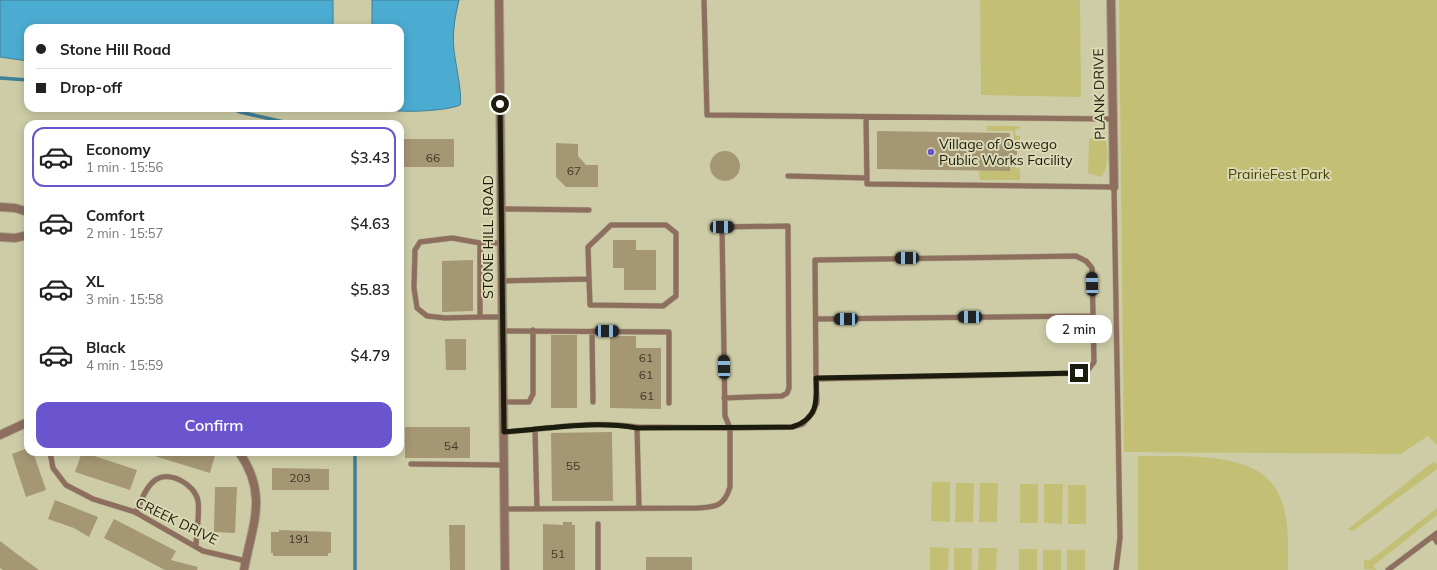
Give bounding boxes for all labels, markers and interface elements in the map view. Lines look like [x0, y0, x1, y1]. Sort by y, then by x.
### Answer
text: Stone Hill Road [60, 40, 171, 59]
street label: PLANK DRIVE [1089, 48, 1109, 140]
text: Drop-off [60, 78, 122, 97]
route start [491, 95, 509, 113]
place label: Village of Oswego Public Works Facility [939, 135, 1073, 169]
icon: car [38, 139, 74, 175]
text: Economy [86, 140, 151, 159]
marker: Village of Oswego Public Works Facility [926, 147, 936, 157]
text: $3.43 [350, 148, 390, 167]
house number: 66 [426, 150, 440, 165]
text: 1 min · 15:56 [86, 159, 163, 175]
house number: 67 [567, 163, 581, 178]
park label: PrairieFest Park [1228, 165, 1331, 183]
street label: STONE HILL ROAD [479, 175, 497, 299]
icon: car [38, 205, 74, 241]
text: Comfort [86, 206, 144, 225]
text: $4.63 [350, 214, 390, 233]
car [710, 221, 734, 233]
text: 2 min · 15:57 [86, 225, 163, 241]
car [895, 252, 919, 264]
icon: car [38, 271, 74, 307]
text: XL [86, 272, 104, 291]
car [1086, 272, 1098, 296]
text: $5.83 [350, 280, 390, 299]
text: 3 min · 15:58 [86, 291, 163, 307]
car [958, 311, 982, 323]
car [834, 313, 858, 325]
callout: 2 min [1046, 315, 1112, 343]
text: 2 min [1062, 321, 1096, 337]
car [595, 325, 619, 337]
icon: car [38, 337, 74, 373]
text: Black [86, 338, 125, 357]
text: $4.79 [350, 346, 390, 365]
house number: 61 [639, 350, 653, 365]
car [718, 355, 730, 379]
text: 4 min · 15:59 [86, 357, 163, 373]
route end [1070, 364, 1088, 382]
house number: 61 [639, 367, 653, 382]
house number: 61 [640, 388, 654, 403]
button: Confirm [36, 402, 392, 448]
house number: 54 [444, 438, 458, 453]
house number: 55 [566, 458, 580, 473]
house number: 203 [289, 470, 311, 485]
street label: CREEK DRIVE [133, 493, 221, 549]
house number: 191 [288, 531, 310, 546]
house number: 51 [551, 546, 565, 561]

